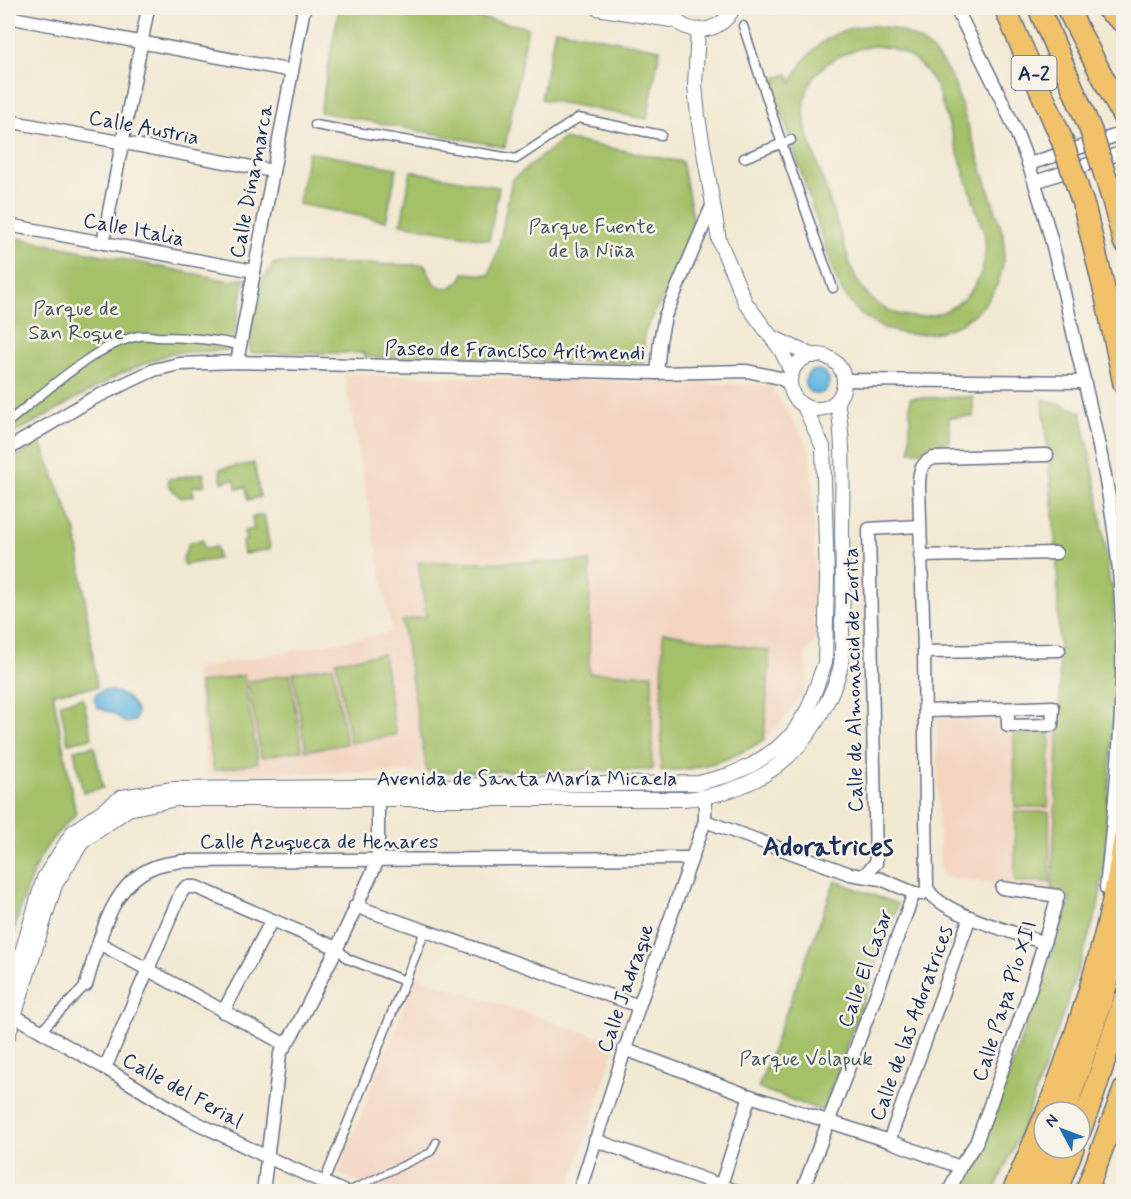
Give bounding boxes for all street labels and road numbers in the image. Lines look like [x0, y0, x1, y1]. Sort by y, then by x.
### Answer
road number: A-2 [1012, 56, 1056, 90]
street label: Calle Dinamarca [223, 101, 281, 261]
street label: Calle Austria [86, 104, 201, 152]
street label: Calle Italia [81, 206, 187, 254]
street label: Paseo de Francisco Aritmendi [384, 335, 646, 367]
street label: Calle de Almonacid de Zorita [838, 547, 870, 813]
street label: Avenida de Santa María Micaela [377, 765, 677, 793]
street label: Calle Azuqueca de Henares [200, 828, 438, 856]
street label: Calle El Casar [832, 905, 900, 1032]
street label: Calle Papa Pío XII [966, 917, 1044, 1085]
street label: Calle Jadraque [591, 920, 661, 1057]
street label: Calle de las Adoratrices [863, 922, 960, 1125]
street label: Calle del Ferial [117, 1046, 248, 1136]

